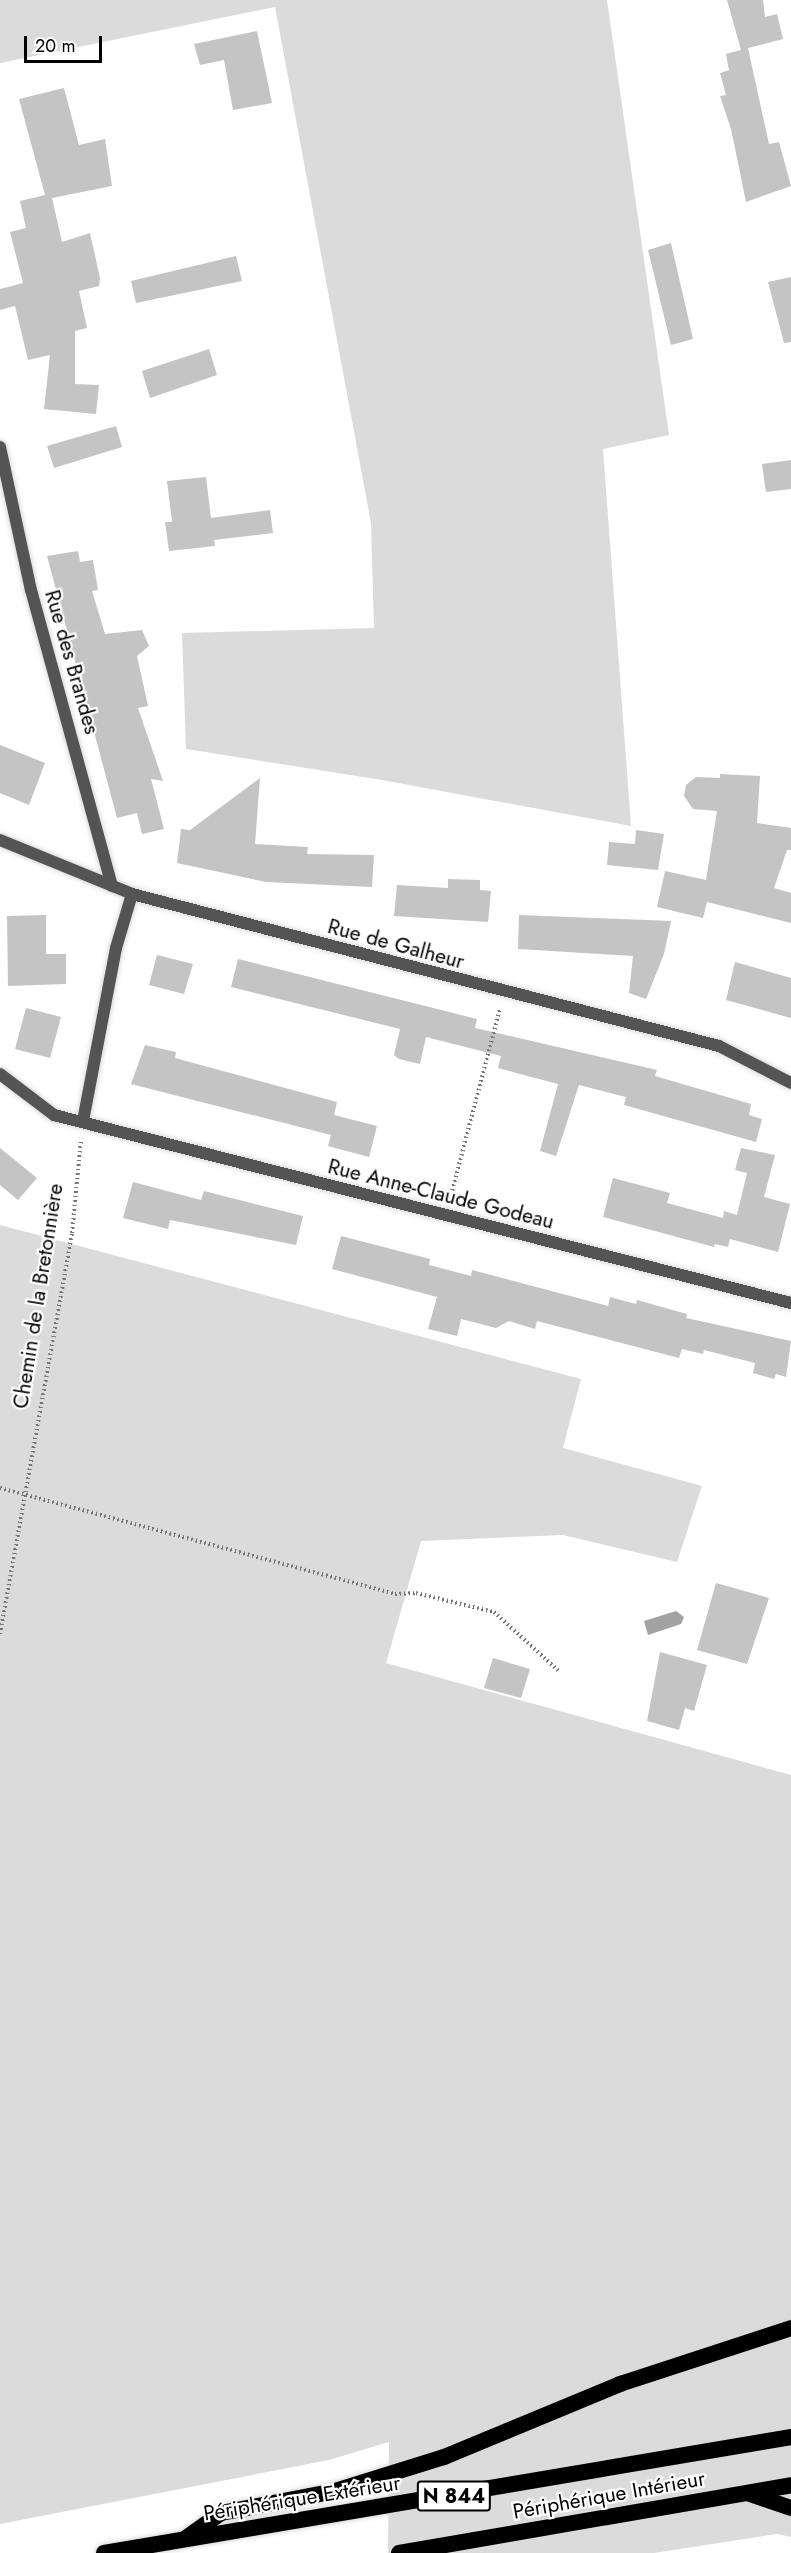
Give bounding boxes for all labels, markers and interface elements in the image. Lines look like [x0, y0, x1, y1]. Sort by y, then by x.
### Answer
scale bar [27, 24, 105, 62]
text: 20 m [35, 33, 75, 59]
street label: Rue des Brandes [39, 587, 105, 737]
street label: Rue de Galheur [325, 914, 467, 974]
street label: Rue Anne-Claude Godeau [325, 1154, 557, 1234]
street label: Chemin de la Bretonnière [8, 1182, 68, 1410]
street label: Périphérique Intérieur [511, 2466, 707, 2524]
street label: Périphérique Extérieur [202, 2470, 402, 2526]
road number: N 844 [416, 2479, 492, 2513]

